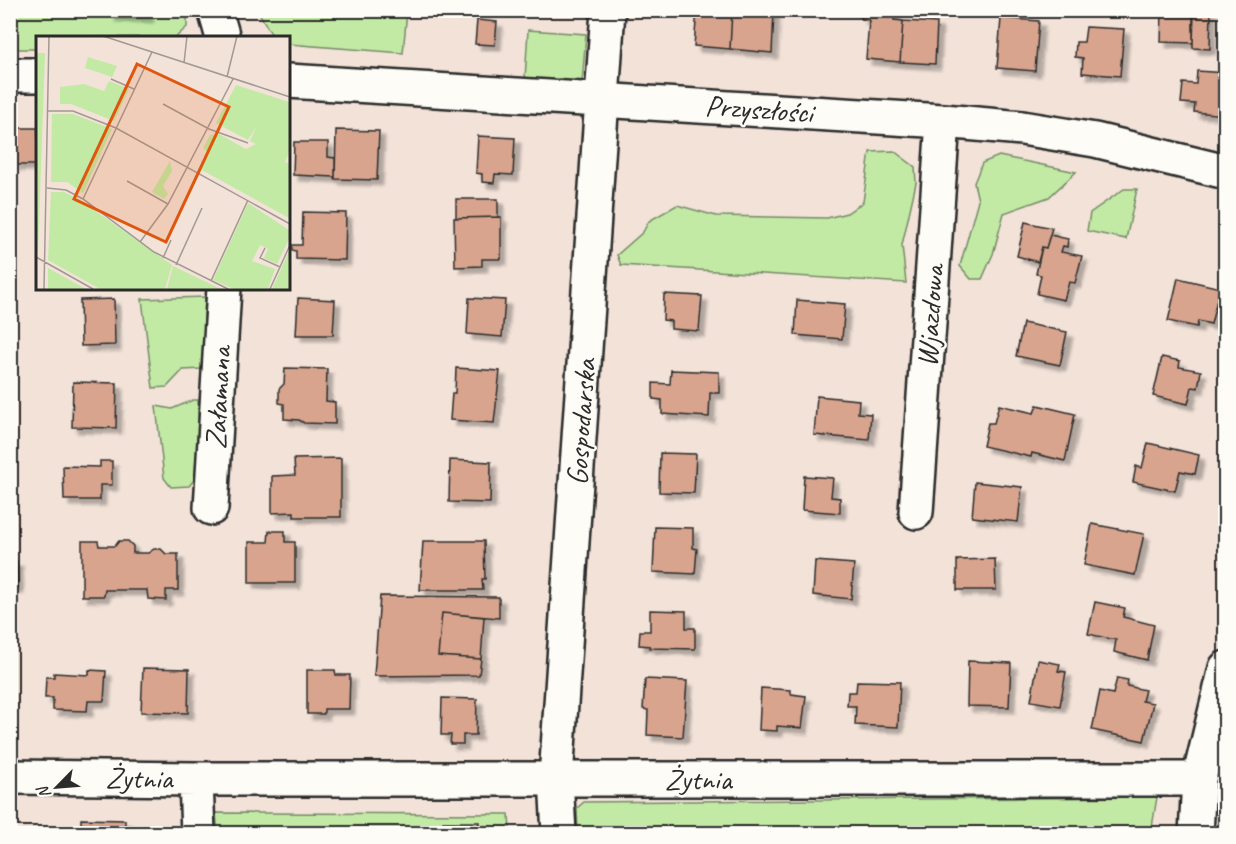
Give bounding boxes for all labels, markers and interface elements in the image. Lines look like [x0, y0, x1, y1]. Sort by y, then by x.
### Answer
inset map [36, 36, 290, 290]
street label: Przyszłości [704, 86, 818, 132]
street label: Wjazdowa [908, 261, 953, 368]
street label: Załamana [196, 343, 240, 450]
street label: Gospodarska [558, 356, 604, 486]
north arrow [27, 757, 87, 817]
street label: Żytnia [105, 758, 175, 798]
street label: Żytnia [665, 760, 733, 798]
text: N [32, 781, 55, 802]

